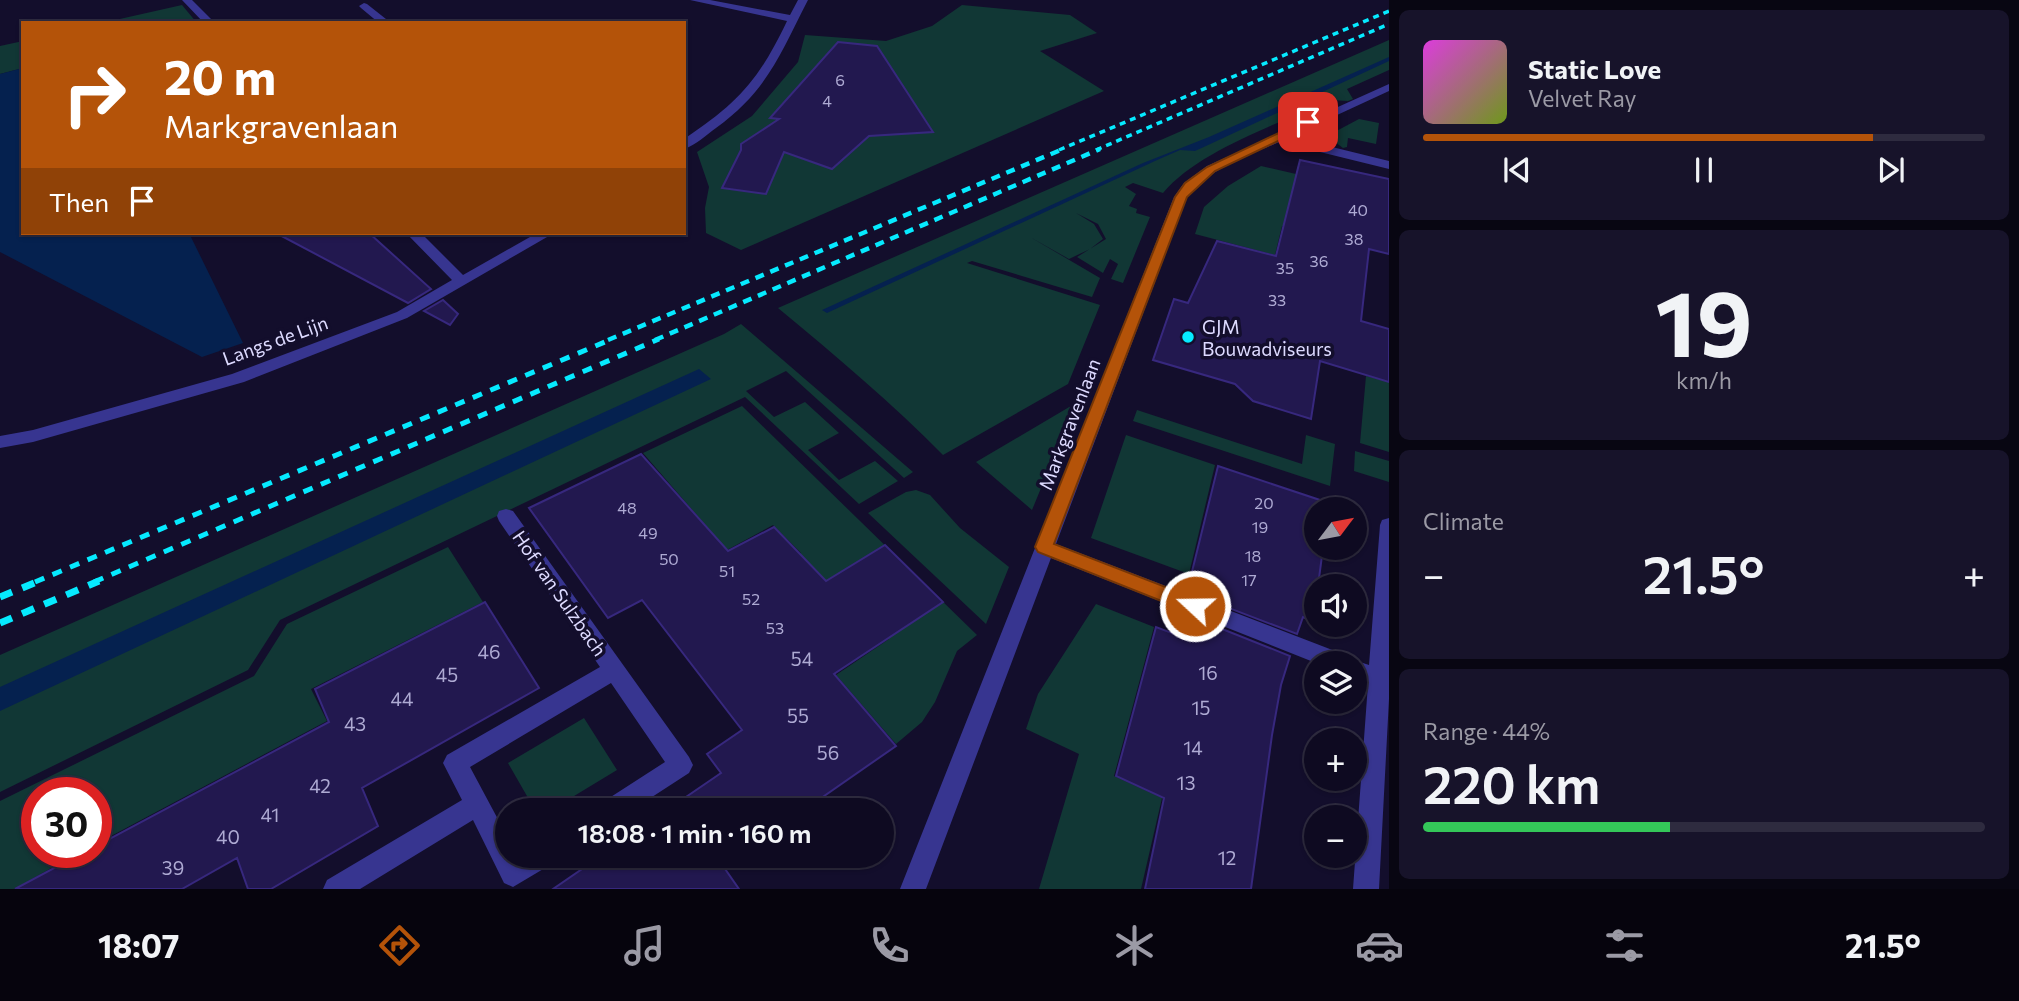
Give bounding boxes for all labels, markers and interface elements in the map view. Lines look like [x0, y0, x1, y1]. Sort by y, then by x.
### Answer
text: 20 m [164, 45, 276, 105]
icon: right [49, 49, 140, 140]
text: Static Love [1528, 53, 1661, 84]
house number: 6 [835, 70, 845, 89]
text: Velvet Ray [1528, 84, 1636, 112]
house number: 4 [822, 91, 832, 110]
pin [1278, 92, 1338, 152]
icon: arrive [1289, 103, 1327, 141]
text: Markgravenlaan [164, 105, 398, 145]
icon: previous [1498, 151, 1536, 189]
icon: pause [1685, 151, 1723, 189]
icon: next [1872, 151, 1910, 189]
icon: arrive [123, 182, 161, 220]
text: Then [49, 186, 109, 217]
house number: 40 [1348, 200, 1368, 219]
house number: 38 [1345, 229, 1363, 248]
house number: 36 [1310, 251, 1328, 270]
house number: 35 [1276, 258, 1294, 277]
text: 19 [1655, 264, 1753, 376]
house number: 33 [1268, 290, 1286, 309]
street label: Langs de Lijn [219, 310, 331, 370]
place label: GJM Bouwadviseurs [1202, 315, 1332, 360]
marker: GJM Bouwadviseurs [1180, 329, 1196, 345]
street label: Markgravenlaan [1033, 355, 1105, 493]
text: km/h [1676, 366, 1732, 394]
house number: 20 [1254, 493, 1274, 512]
north arrow [1304, 497, 1367, 560]
map controls [1304, 497, 1367, 868]
house number: 48 [617, 498, 637, 517]
text: Climate [1423, 507, 1504, 535]
house number: 19 [1252, 517, 1268, 536]
house number: 49 [638, 523, 658, 542]
street label: Hof van Sulzbach [508, 526, 612, 660]
text: 21.5° [1643, 541, 1764, 605]
house number: 18 [1245, 546, 1261, 565]
house number: 50 [659, 549, 679, 568]
text: − [1423, 550, 1445, 597]
text: + [1963, 550, 1985, 597]
house number: 51 [719, 561, 735, 580]
position arrow [1158, 569, 1232, 643]
house number: 17 [1241, 570, 1257, 589]
button: sound [1304, 574, 1367, 637]
house number: 52 [742, 589, 760, 608]
house number: 53 [766, 618, 784, 637]
house number: 46 [478, 640, 500, 663]
house number: 54 [791, 647, 813, 670]
button: layers [1304, 651, 1367, 714]
house number: 16 [1198, 661, 1218, 684]
house number: 45 [436, 663, 458, 686]
house number: 44 [391, 687, 413, 710]
house number: 15 [1191, 696, 1211, 719]
house number: 55 [787, 704, 809, 727]
house number: 43 [344, 712, 366, 735]
text: Range · 44% [1423, 717, 1550, 745]
button: + [1304, 728, 1367, 791]
house number: 14 [1183, 736, 1203, 759]
house number: 56 [817, 741, 839, 764]
text: 220 km [1423, 751, 1600, 815]
house number: 13 [1177, 771, 1195, 794]
house number: 42 [309, 774, 331, 797]
speed limit sign: 30 [21, 777, 112, 868]
house number: 41 [261, 803, 279, 826]
button: − [1304, 805, 1367, 868]
text: 18:08 · 1 min · 160 m [577, 817, 812, 848]
house number: 40 [216, 825, 240, 848]
house number: 12 [1218, 846, 1236, 869]
house number: 39 [162, 856, 184, 879]
icon: directions [375, 921, 424, 970]
icon: music [620, 921, 669, 970]
icon: phone [865, 921, 914, 970]
icon: climate [1110, 921, 1159, 970]
icon: car [1355, 921, 1404, 970]
icon: filters [1600, 921, 1649, 970]
text: 18:07 [98, 925, 179, 965]
text: 21.5° [1845, 925, 1921, 965]

